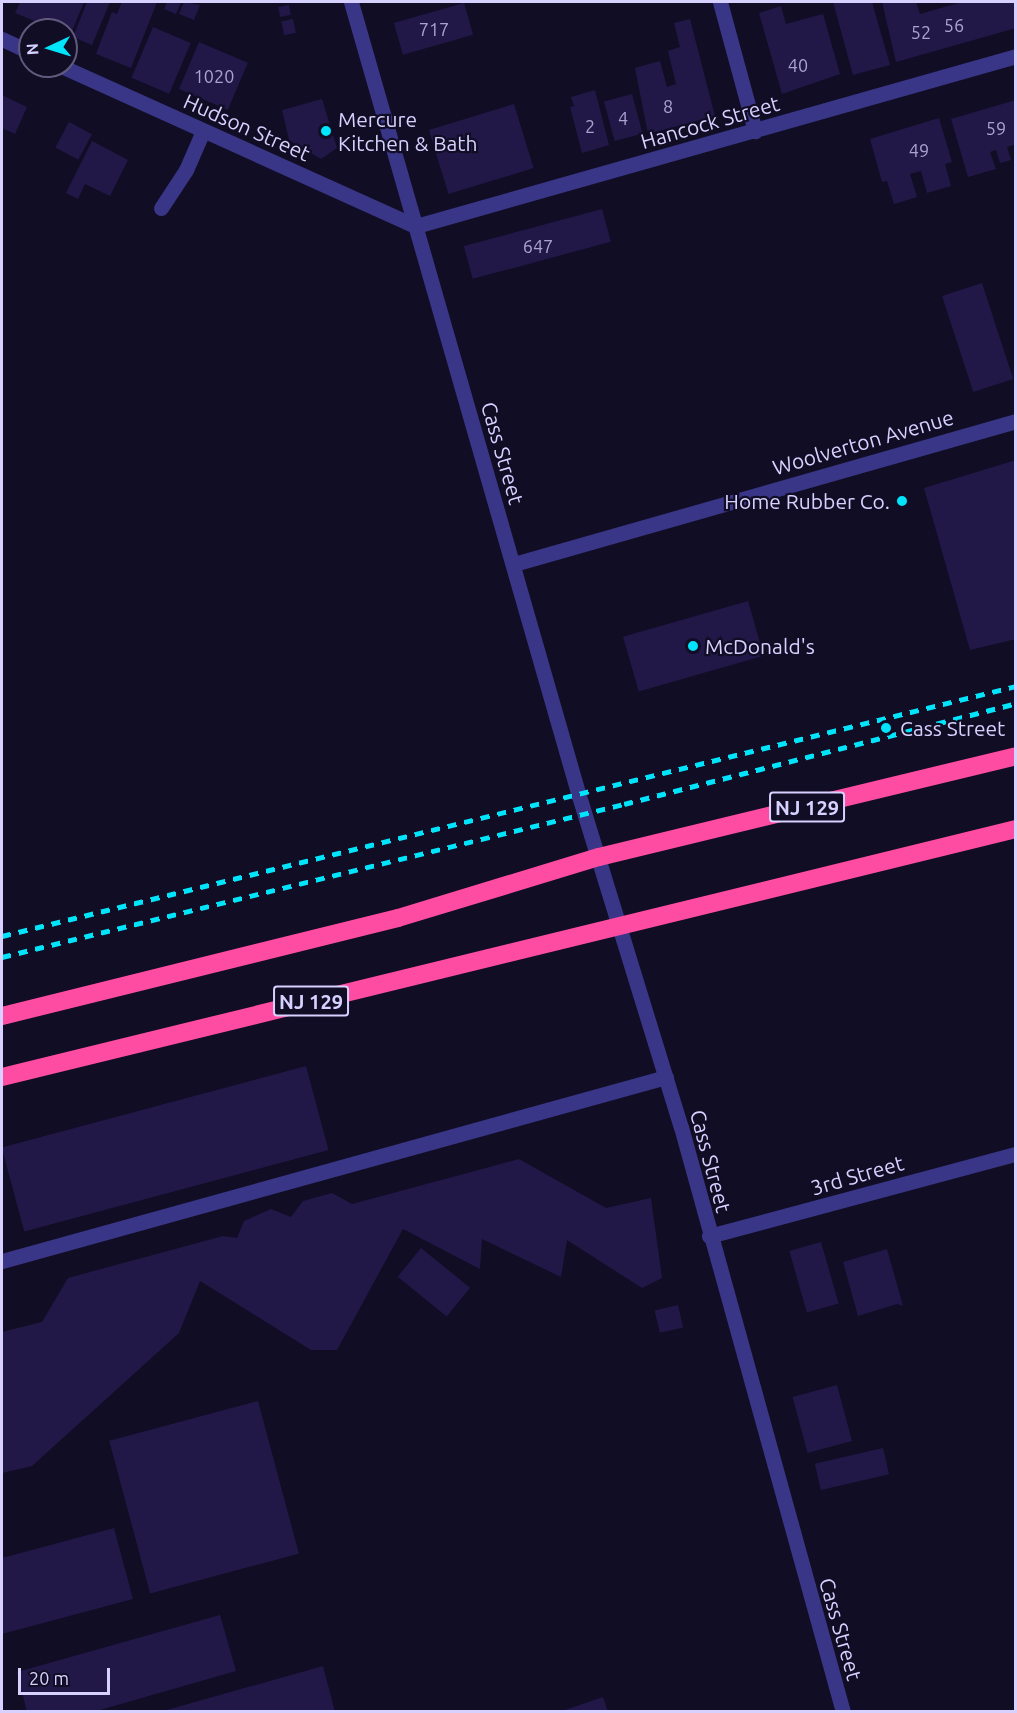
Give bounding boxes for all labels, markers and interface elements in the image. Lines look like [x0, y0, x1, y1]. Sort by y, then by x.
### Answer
house number: 56 [944, 14, 964, 36]
north arrow [18, 18, 78, 78]
house number: 717 [419, 18, 449, 40]
house number: 52 [911, 21, 931, 43]
text: N [23, 43, 41, 56]
house number: 40 [788, 54, 808, 76]
house number: 1020 [194, 65, 234, 87]
street label: Hudson Street [180, 88, 314, 166]
street label: Hancock Street [638, 90, 782, 154]
house number: 8 [663, 95, 673, 117]
place label: Mercure Kitchen & Bath [338, 106, 478, 156]
house number: 4 [618, 107, 628, 129]
house number: 2 [585, 115, 595, 137]
house number: 59 [986, 117, 1006, 139]
marker: Mercure Kitchen & Bath [319, 124, 333, 138]
house number: 49 [909, 139, 929, 161]
house number: 647 [523, 235, 553, 257]
street label: Cass Street [476, 399, 530, 507]
street label: Woolverton Avenue [770, 404, 956, 480]
place label: Home Rubber Co. [724, 488, 890, 514]
marker: Home Rubber Co. [895, 494, 909, 508]
place label: McDonald's [705, 633, 815, 659]
marker: McDonald's [686, 639, 700, 653]
place label: Cass Street [900, 715, 1005, 741]
marker: Cass Street [877, 719, 895, 737]
road number: NJ 129 [768, 790, 846, 824]
road number: NJ 129 [272, 984, 350, 1018]
street label: Cass Street [685, 1107, 737, 1215]
street label: 3rd Street [808, 1150, 906, 1200]
street label: Cass Street [814, 1575, 868, 1683]
scale bar [21, 1656, 112, 1694]
text: 20 m [29, 1668, 69, 1688]

